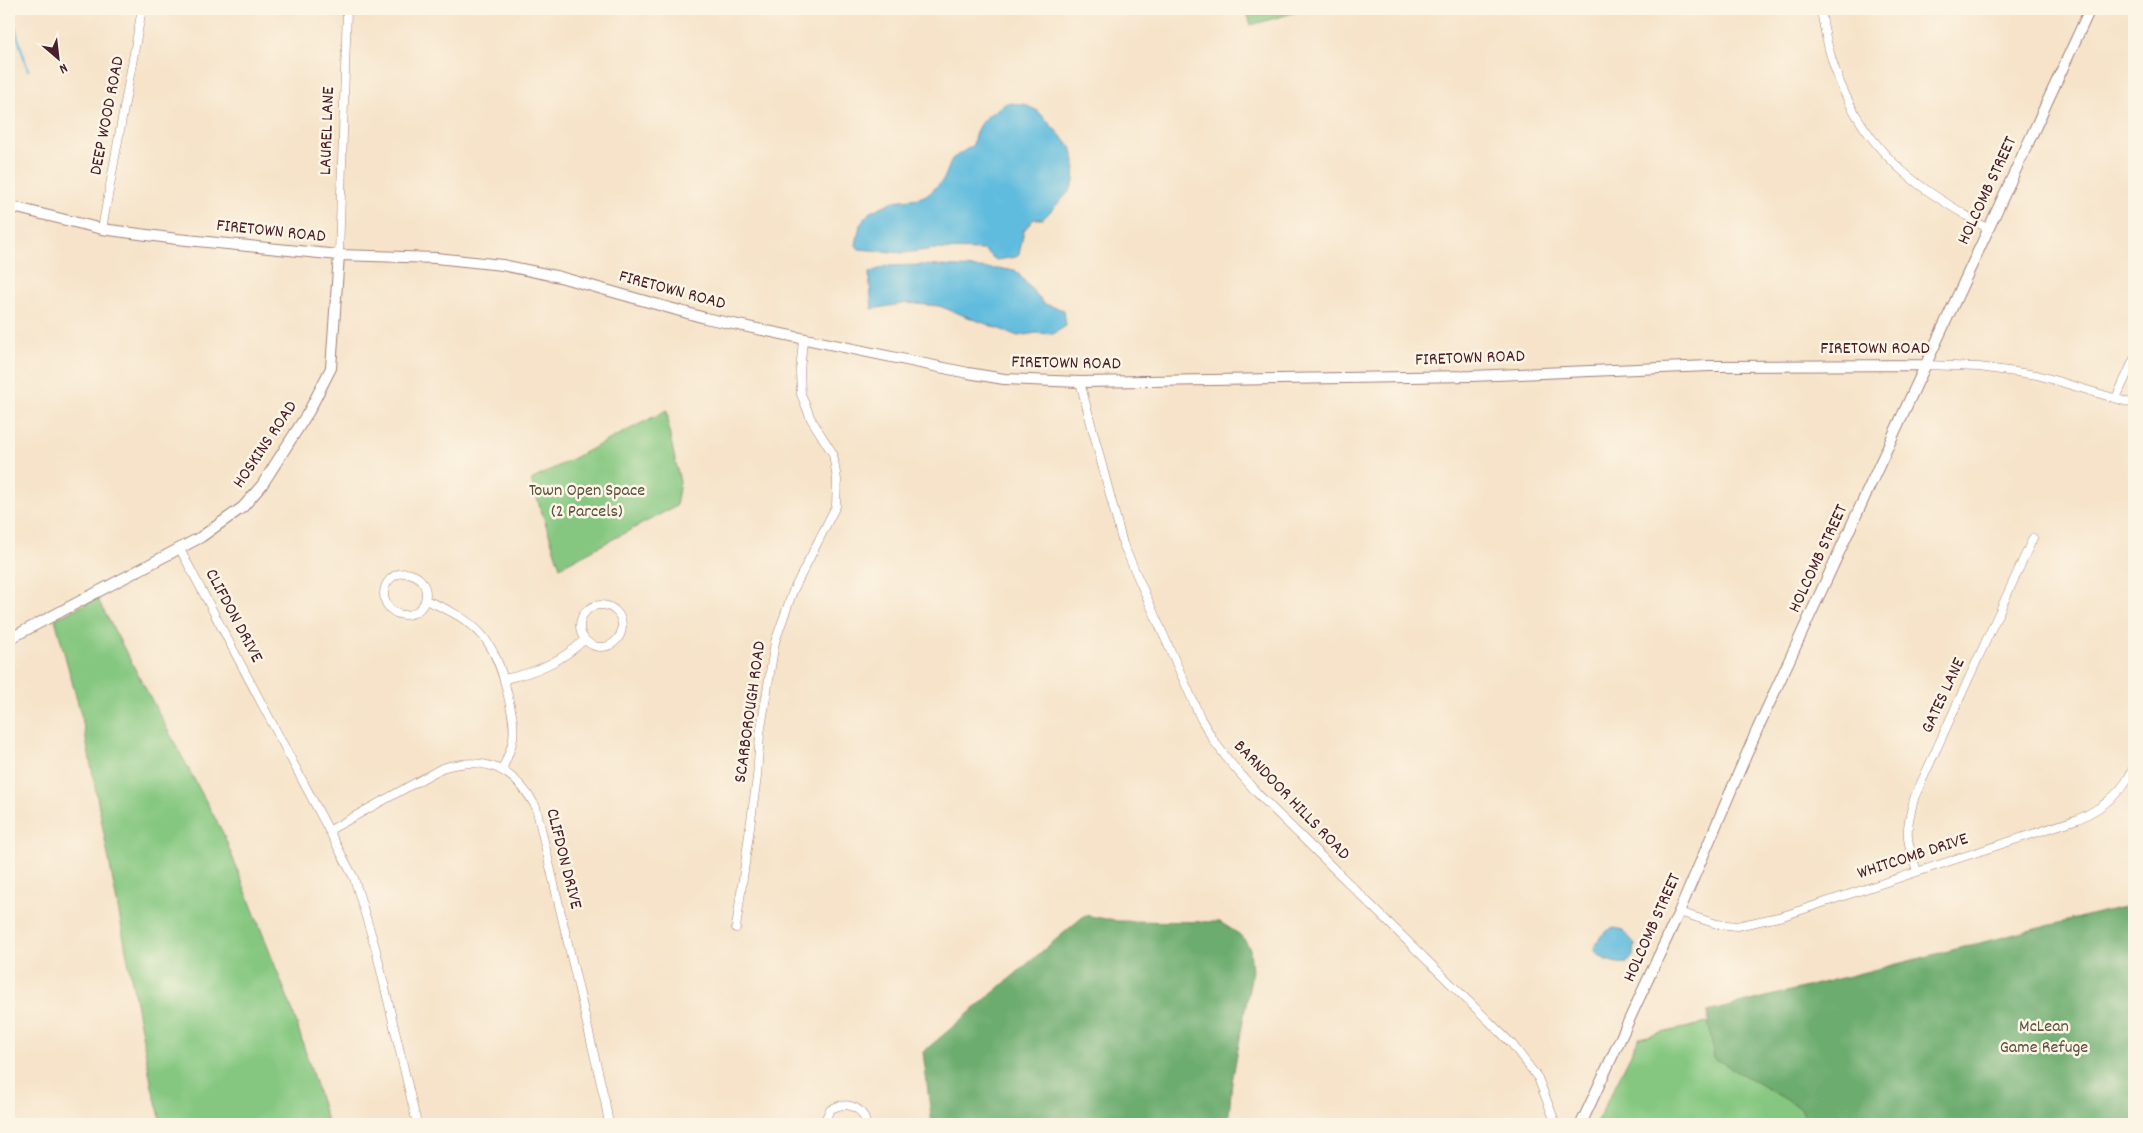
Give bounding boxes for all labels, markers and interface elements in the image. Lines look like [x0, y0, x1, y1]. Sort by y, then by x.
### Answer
north arrow [32, 32, 82, 82]
street label: DEEP WOOD ROAD [84, 54, 132, 178]
text: N [55, 57, 71, 78]
street label: LAUREL LANE [314, 86, 342, 176]
street label: HOLCOMB STREET [1952, 133, 2024, 249]
street label: FIRETOWN ROAD [215, 214, 327, 250]
street label: FIRETOWN ROAD [616, 265, 728, 317]
street label: FIRETOWN ROAD [1820, 337, 1930, 362]
street label: FIRETOWN ROAD [1415, 345, 1525, 373]
street label: FIRETOWN ROAD [1011, 351, 1121, 377]
street label: HOSKINS ROAD [228, 396, 304, 494]
park label: Town Open Space (2 Parcels) [529, 479, 645, 525]
street label: HOLCOMB STREET [1783, 501, 1855, 617]
street label: CLIFDON DRIVE [198, 565, 268, 667]
street label: SCARBOROUGH ROAD [729, 640, 773, 784]
street label: GATES LANE [1916, 654, 1972, 738]
street label: BARNDOOR HILLS ROAD [1227, 735, 1355, 867]
street label: CLIFDON DRIVE [538, 806, 588, 912]
street label: WHITCOMB DRIVE [1854, 827, 1972, 887]
street label: HOLCOMB STREET [1618, 870, 1688, 986]
park label: McLean Game Refuge [2000, 1015, 2088, 1061]

